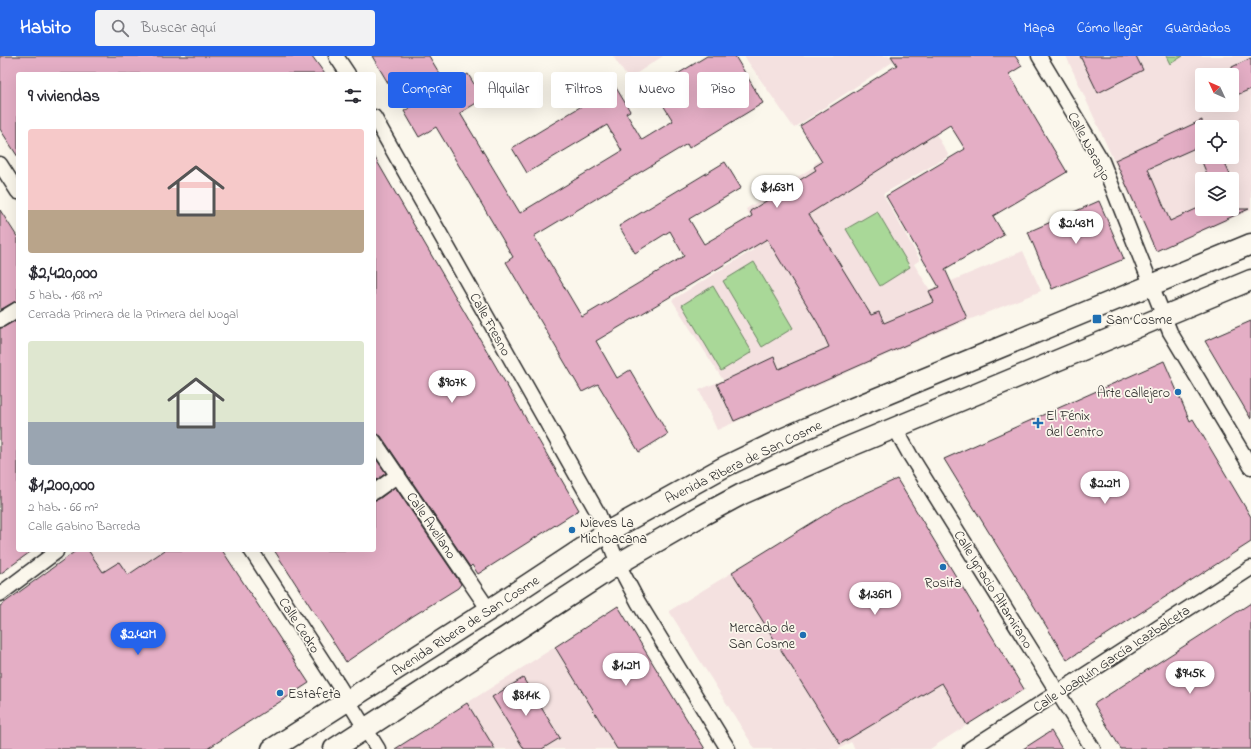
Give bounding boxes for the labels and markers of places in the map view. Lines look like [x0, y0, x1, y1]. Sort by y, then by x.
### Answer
pin: $1.63M [744, 175, 810, 209]
pin: $2.43M [1043, 211, 1109, 245]
place label: San Cosme [1106, 310, 1173, 331]
marker: San Cosme [1091, 313, 1103, 325]
pin: $907K [424, 370, 480, 404]
place label: Arte callejero [1097, 383, 1170, 404]
marker: Arte callejero [1173, 387, 1183, 397]
place label: El Fénix del Centro [1046, 406, 1103, 443]
marker: El Fénix del Centro [1033, 418, 1043, 428]
pin: $2.2M [1077, 471, 1133, 505]
place label: Nieves La Michoacana [580, 513, 647, 550]
marker: Nieves La Michoacana [567, 525, 577, 535]
marker: Rosita [938, 562, 948, 572]
place label: Rosita [925, 573, 961, 594]
pin: $1.36M [842, 582, 908, 616]
place label: Mercado de San Cosme [729, 618, 796, 655]
pin: $2.42M [105, 622, 171, 656]
marker: Mercado de San Cosme [798, 630, 808, 640]
pin: $1.2M [598, 653, 654, 687]
pin: $945K [1162, 661, 1218, 695]
pin: $814K [498, 683, 554, 717]
place label: Estafeta [288, 684, 341, 705]
marker: Estafeta [275, 688, 285, 698]

